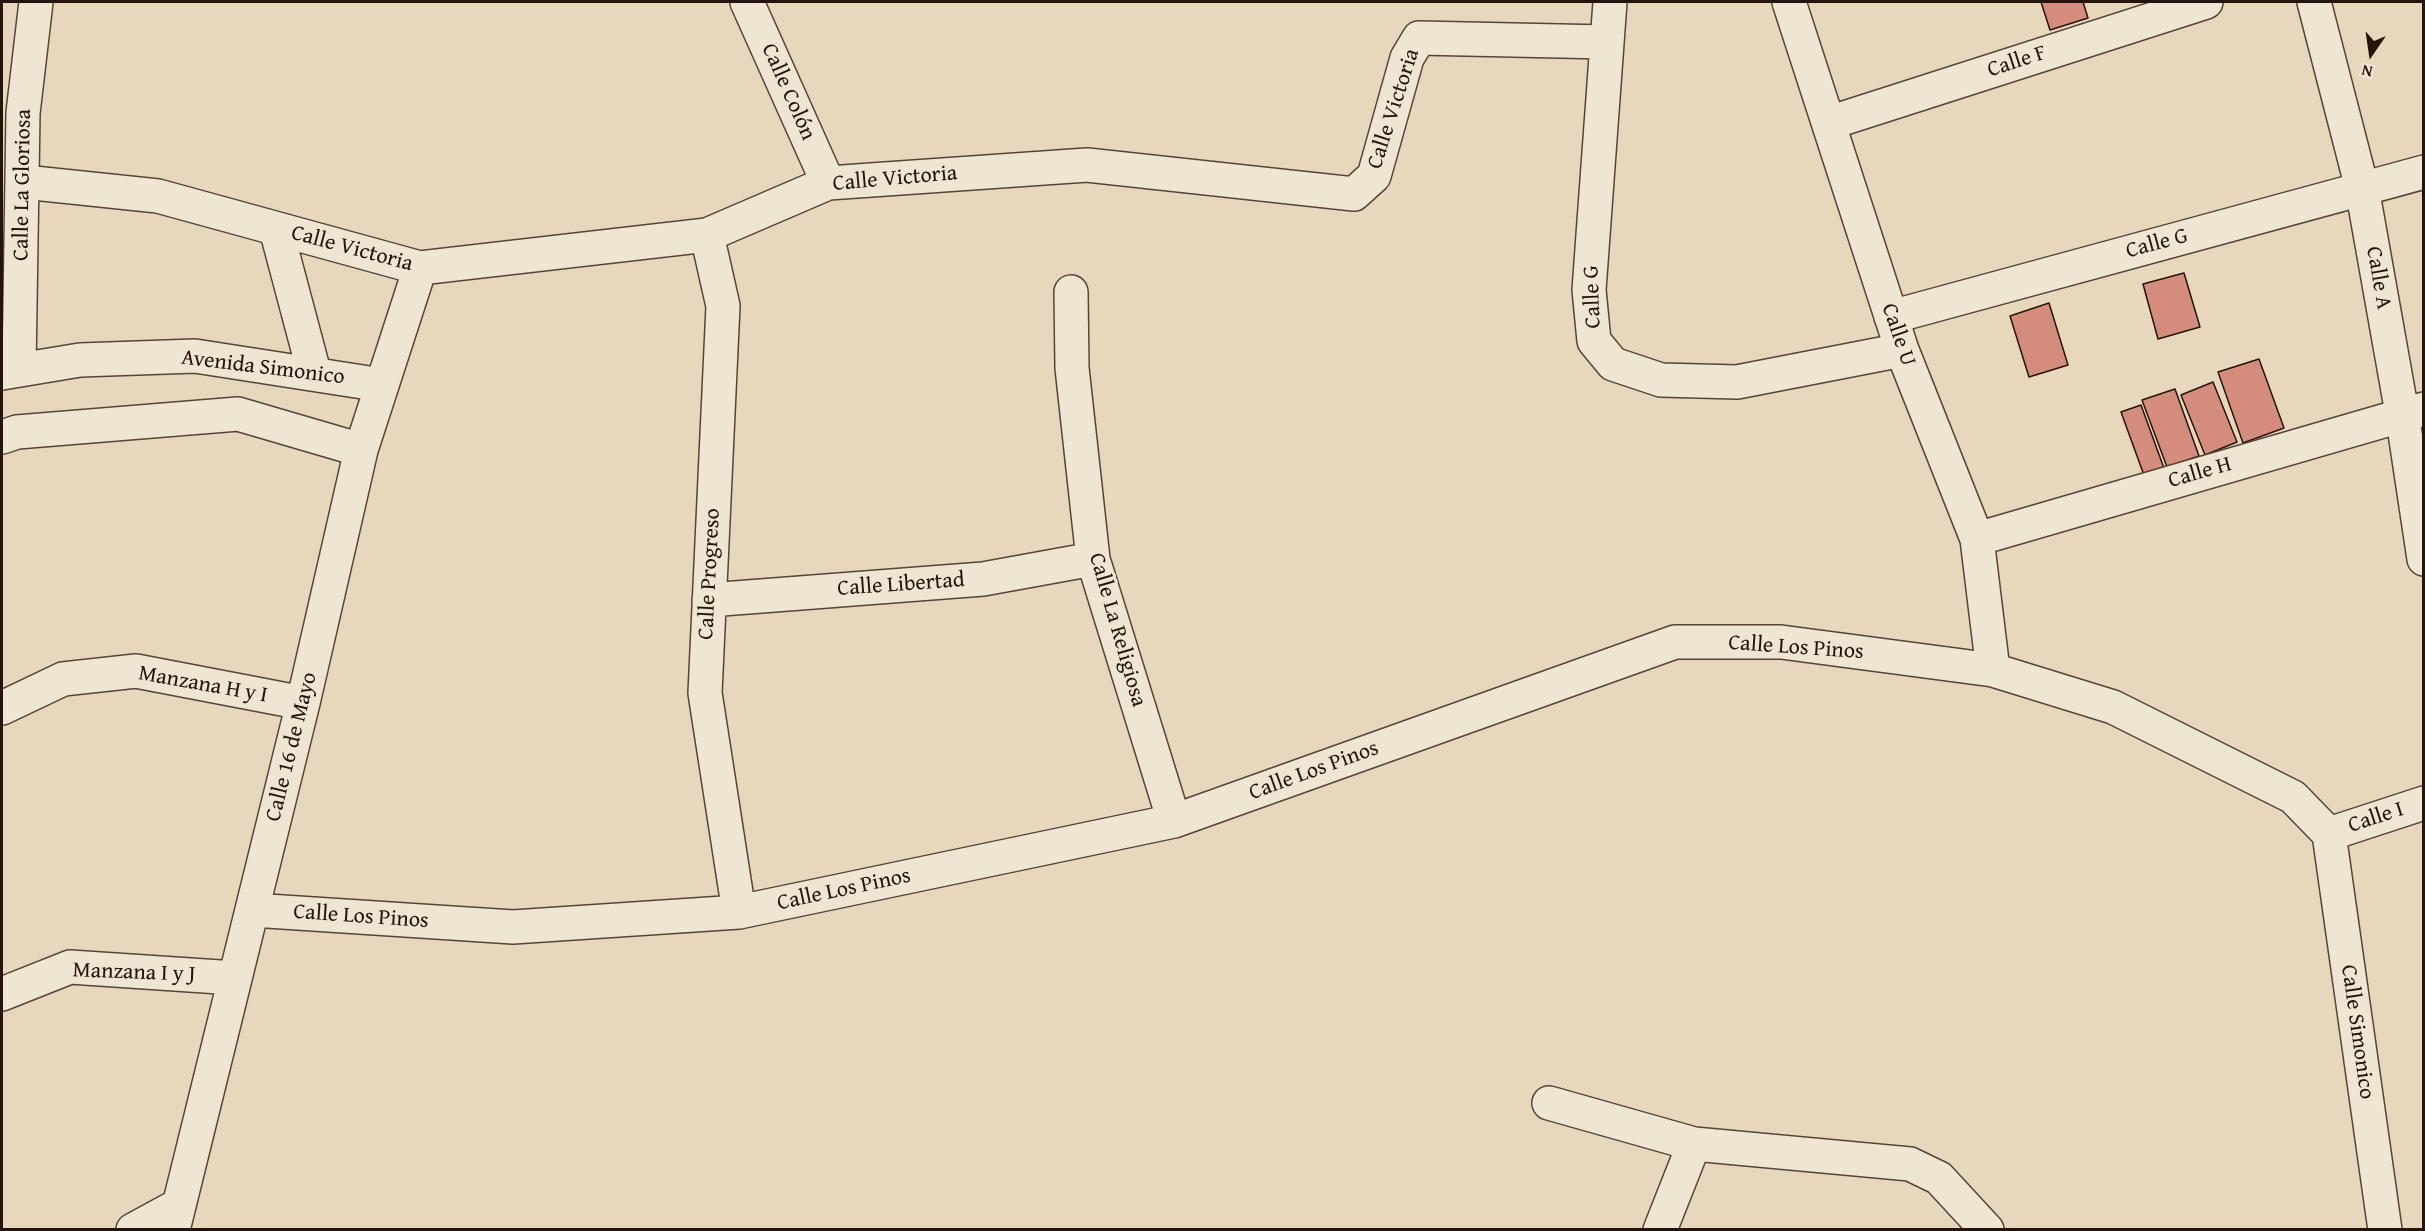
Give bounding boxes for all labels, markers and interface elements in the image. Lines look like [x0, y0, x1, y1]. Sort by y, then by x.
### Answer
north arrow [2341, 24, 2401, 84]
street label: Calle Colón [755, 40, 821, 144]
street label: Calle F [1984, 40, 2050, 84]
street label: Calle Victoria [1362, 46, 1426, 172]
text: N [2359, 59, 2375, 84]
street label: Calle La Gloriosa [8, 109, 38, 261]
street label: Calle Victoria [832, 160, 958, 198]
street label: Calle Victoria [288, 220, 416, 278]
street label: Calle G [2123, 223, 2191, 265]
street label: Calle A [2360, 245, 2396, 311]
street label: Calle G [1579, 265, 1607, 329]
street label: Calle U [1875, 300, 1921, 370]
street label: Avenida Simonico [180, 345, 346, 391]
street label: Calle H [2165, 451, 2235, 495]
street label: Calle Progreso [693, 508, 727, 640]
street label: Calle La Religiosa [1082, 550, 1152, 710]
street label: Calle Libertad [837, 567, 965, 603]
street label: Calle Los Pinos [1727, 630, 1865, 666]
street label: Manzana H y I [136, 661, 270, 709]
street label: Calle 16 de Mayo [261, 670, 323, 824]
street label: Calle Los Pinos [1246, 735, 1382, 807]
street label: Calle I [2345, 797, 2407, 839]
street label: Calle Los Pinos [775, 863, 913, 917]
street label: Calle Los Pinos [292, 899, 430, 935]
street label: Manzana I y J [72, 958, 196, 988]
street label: Calle Simonico [2334, 963, 2380, 1101]

